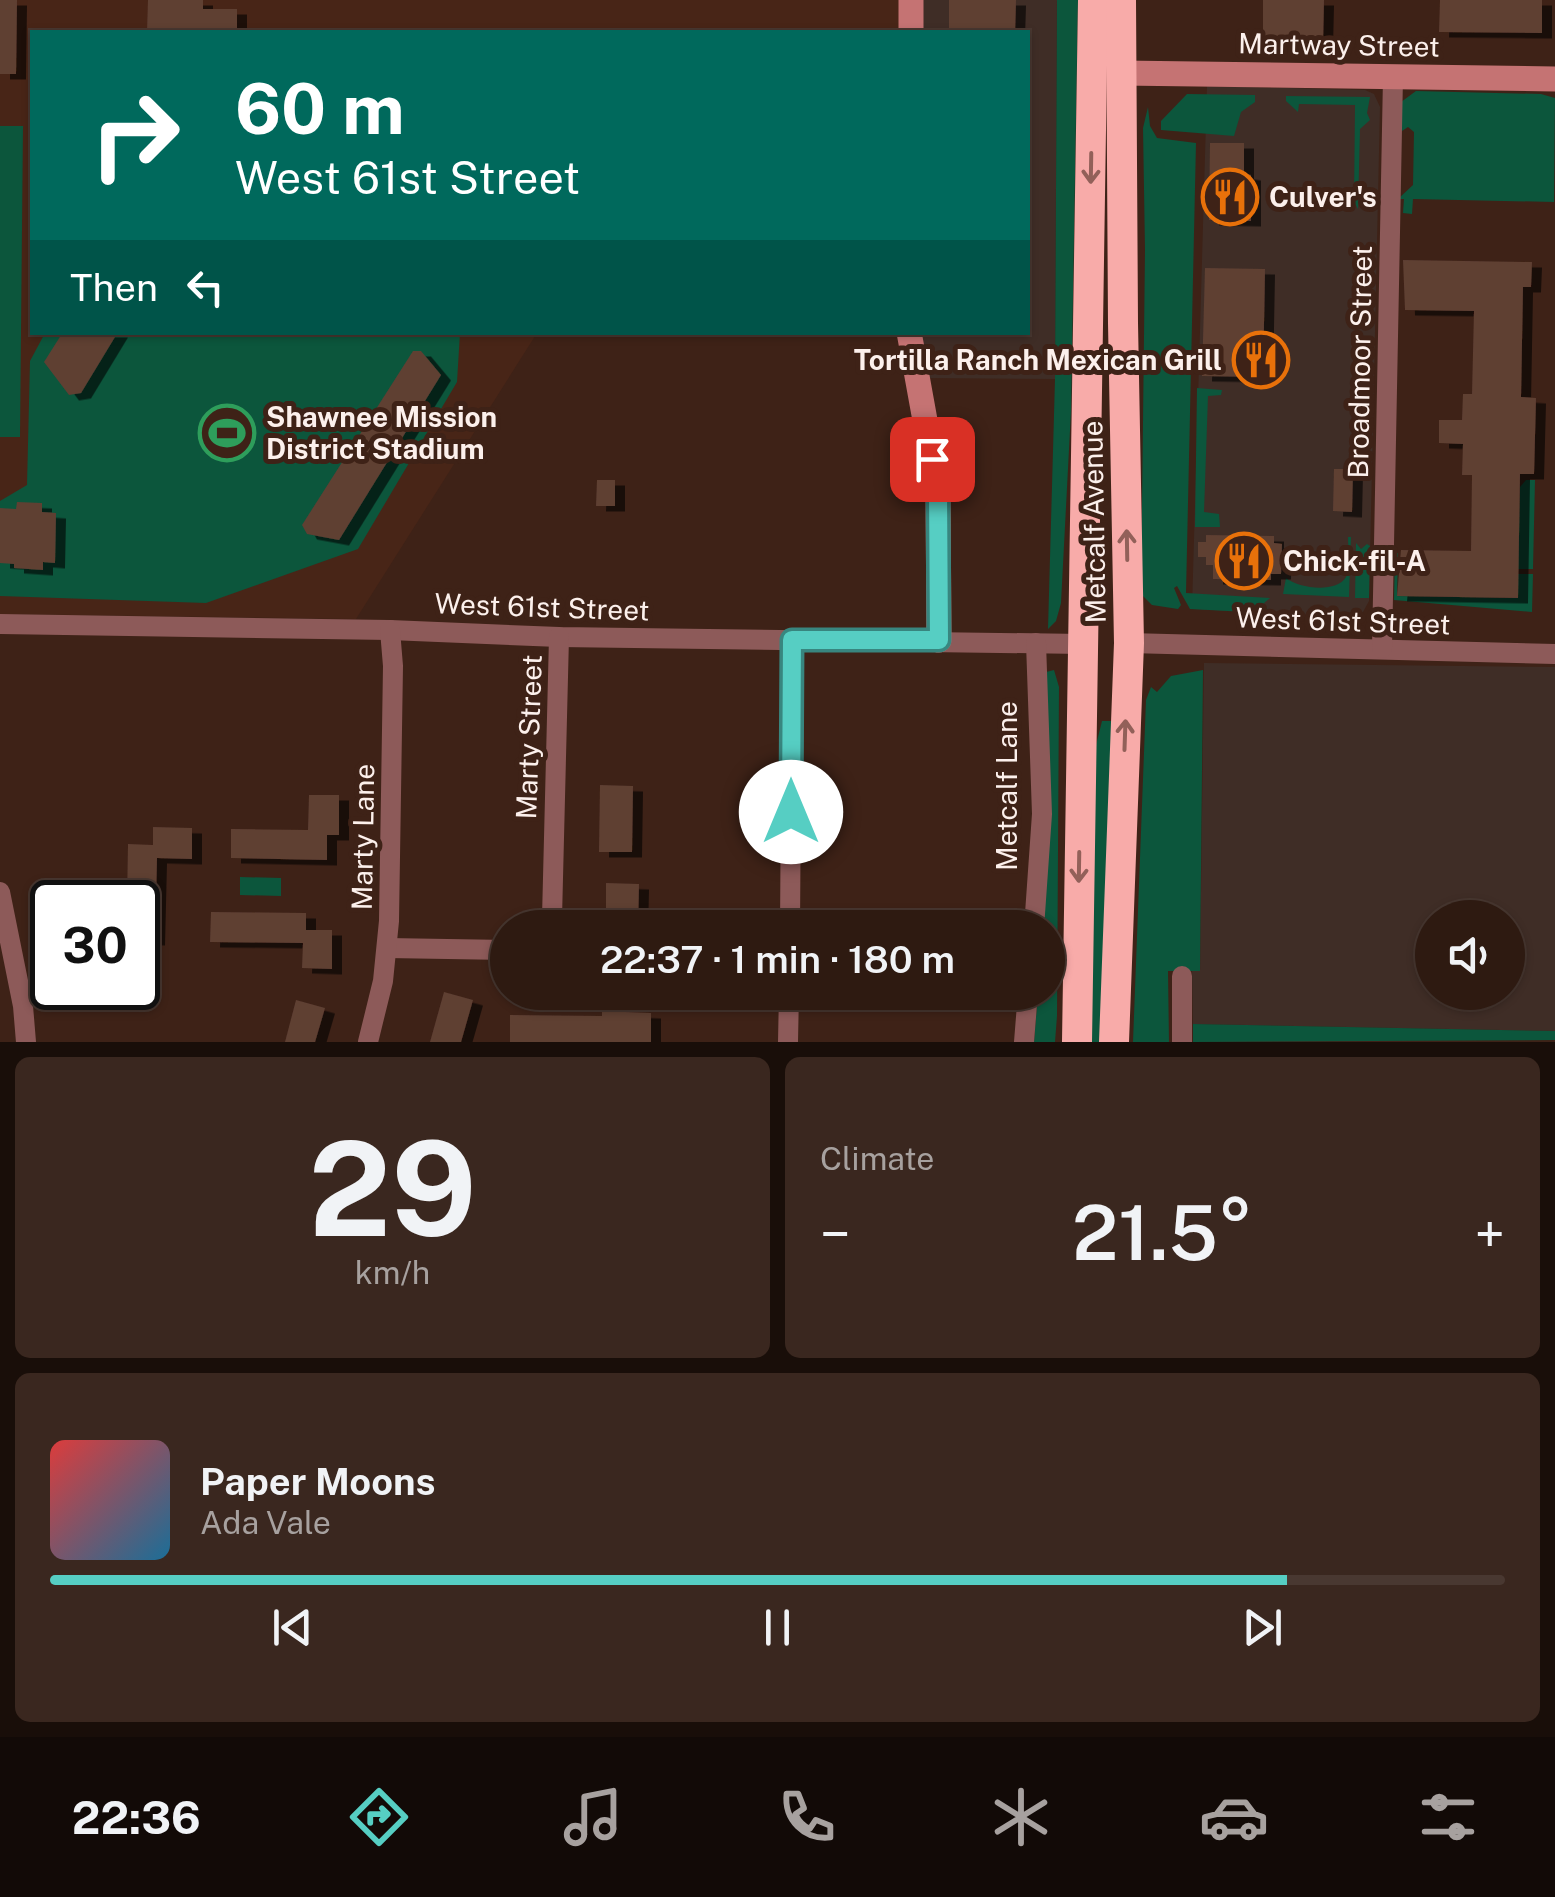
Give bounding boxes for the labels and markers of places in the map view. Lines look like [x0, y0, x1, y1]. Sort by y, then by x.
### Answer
restaurant icon: Culver's [1200, 167, 1260, 227]
place label: Culver's [1269, 180, 1377, 213]
restaurant icon: Tortilla Ranch Mexican Grill [1231, 330, 1291, 390]
place label: Tortilla Ranch Mexican Grill [854, 343, 1222, 376]
place label: Shawnee Mission District Stadium [266, 400, 497, 465]
sports icon: Shawnee Mission District Stadium [197, 403, 257, 463]
pin [890, 417, 975, 502]
restaurant icon: Chick-fil-A [1214, 531, 1274, 591]
place label: Chick-fil-A [1283, 544, 1426, 577]

